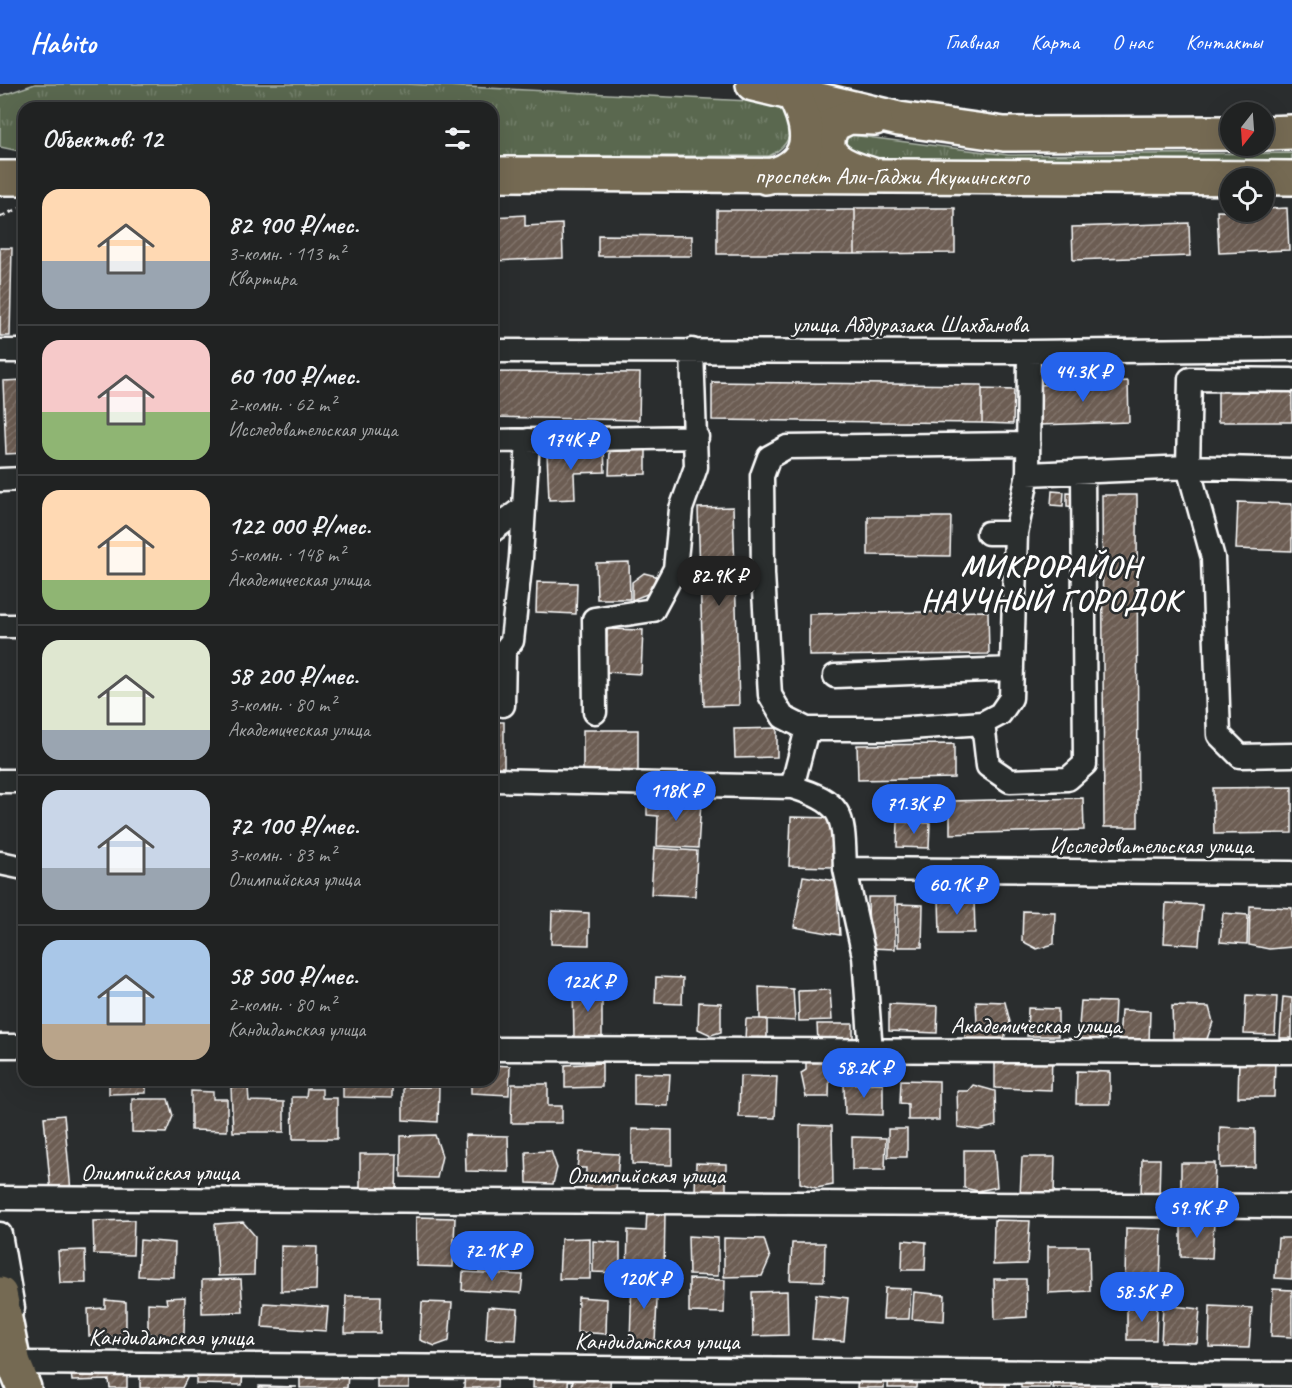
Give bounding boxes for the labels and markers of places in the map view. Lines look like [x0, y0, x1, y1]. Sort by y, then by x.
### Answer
pin: 44.3K ₽ [1028, 352, 1138, 403]
pin: 174K ₽ [522, 420, 620, 471]
pin: 82.9K ₽ [664, 556, 774, 607]
pin: 118K ₽ [627, 771, 725, 822]
pin: 71.3K ₽ [859, 784, 969, 835]
pin: 60.1K ₽ [902, 865, 1012, 916]
pin: 122K ₽ [539, 962, 637, 1013]
pin: 58.2K ₽ [809, 1048, 919, 1099]
pin: 59.9K ₽ [1142, 1188, 1252, 1239]
pin: 72.1K ₽ [437, 1231, 547, 1282]
pin: 120K ₽ [595, 1259, 693, 1310]
pin: 58.5K ₽ [1087, 1272, 1197, 1323]

